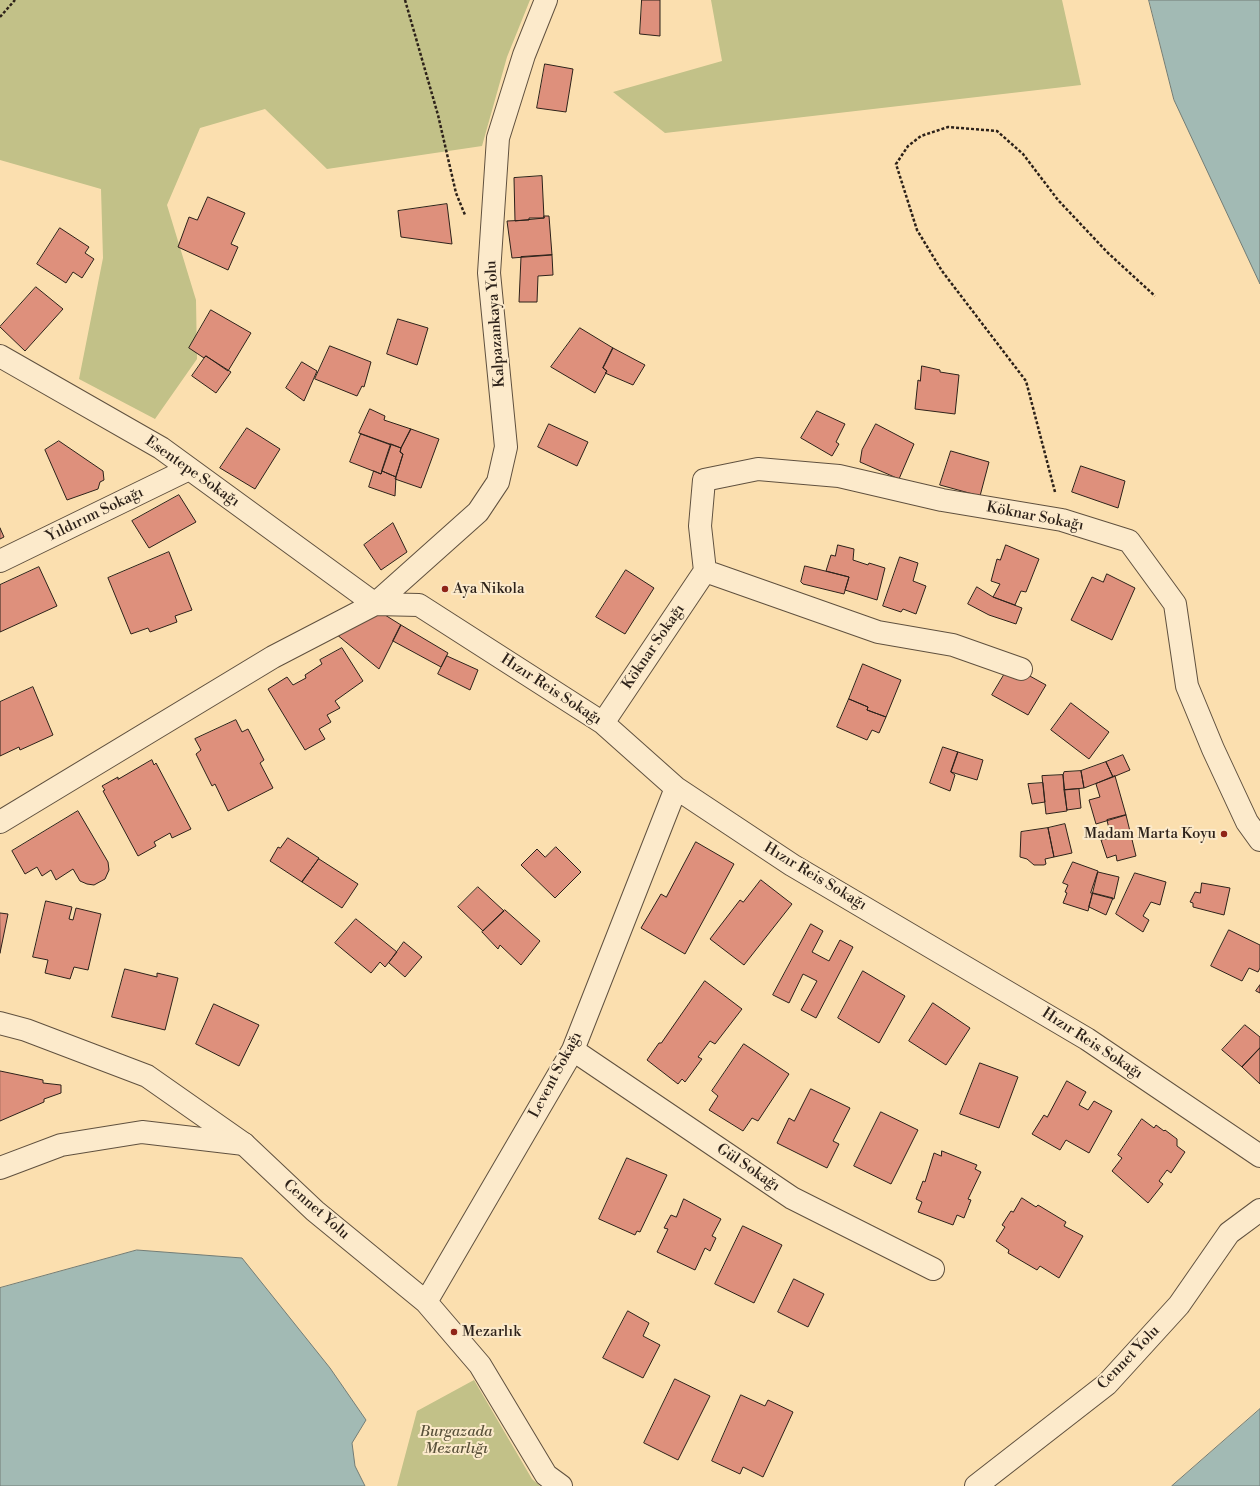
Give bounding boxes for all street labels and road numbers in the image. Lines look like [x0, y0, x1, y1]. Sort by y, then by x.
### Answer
street label: Kalpazankaya Yolu [483, 260, 509, 388]
street label: Esentepe Sokağı [141, 433, 243, 511]
street label: Yıldırım Sokağı [43, 484, 147, 546]
street label: Köknar Sokağı [985, 499, 1085, 535]
street label: Köknar Sokağı [619, 601, 689, 693]
street label: Hızır Reis Sokağı [497, 651, 605, 729]
street label: Hızır Reis Sokağı [760, 839, 870, 915]
street label: Hızır Reis Sokağı [1038, 1005, 1146, 1083]
street label: Levent Sokağı [526, 1029, 586, 1121]
street label: Gül Sokağı [713, 1140, 783, 1196]
street label: Cennet Yolu [279, 1176, 353, 1244]
street label: Cennet Yolu [1094, 1322, 1164, 1394]

